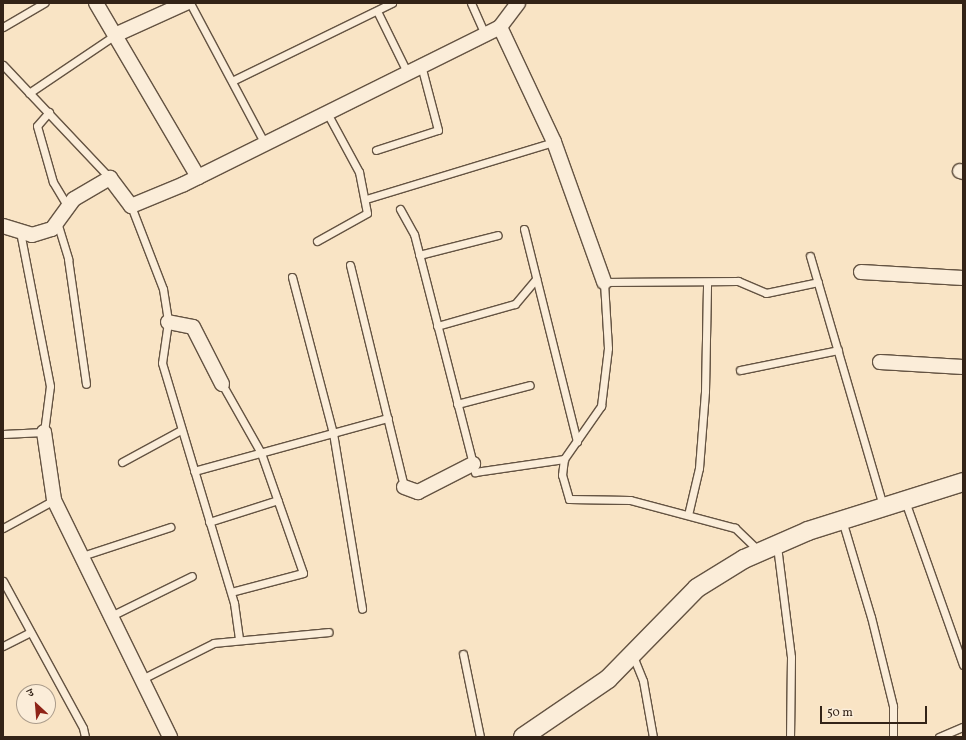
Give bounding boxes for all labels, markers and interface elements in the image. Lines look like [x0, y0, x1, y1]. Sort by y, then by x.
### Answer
north arrow [16, 684, 56, 724]
text: उ [25, 686, 37, 702]
scale bar [822, 698, 929, 724]
text: 50 m [827, 705, 853, 721]

